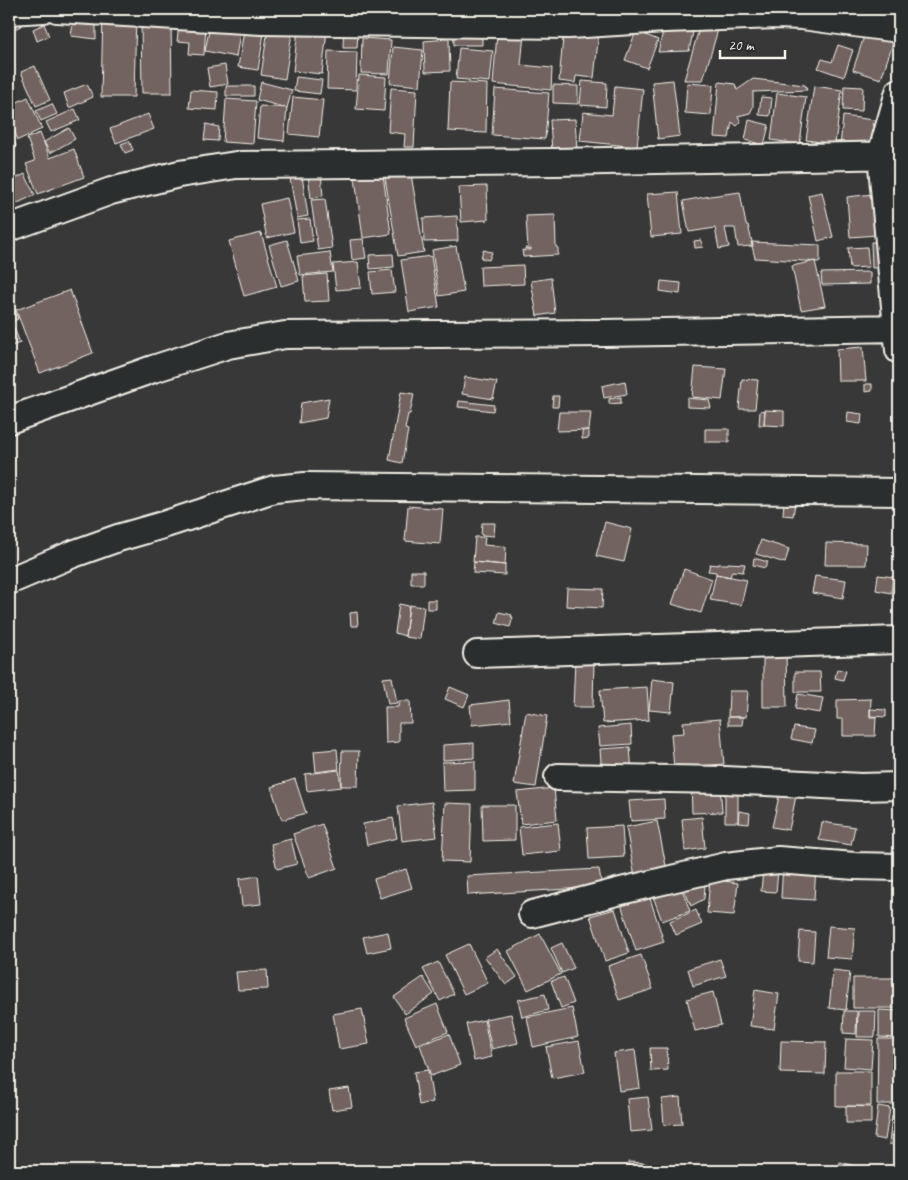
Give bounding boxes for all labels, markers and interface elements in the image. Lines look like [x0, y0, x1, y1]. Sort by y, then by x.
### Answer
scale bar [720, 28, 786, 60]
text: 20 m [728, 36, 755, 55]

